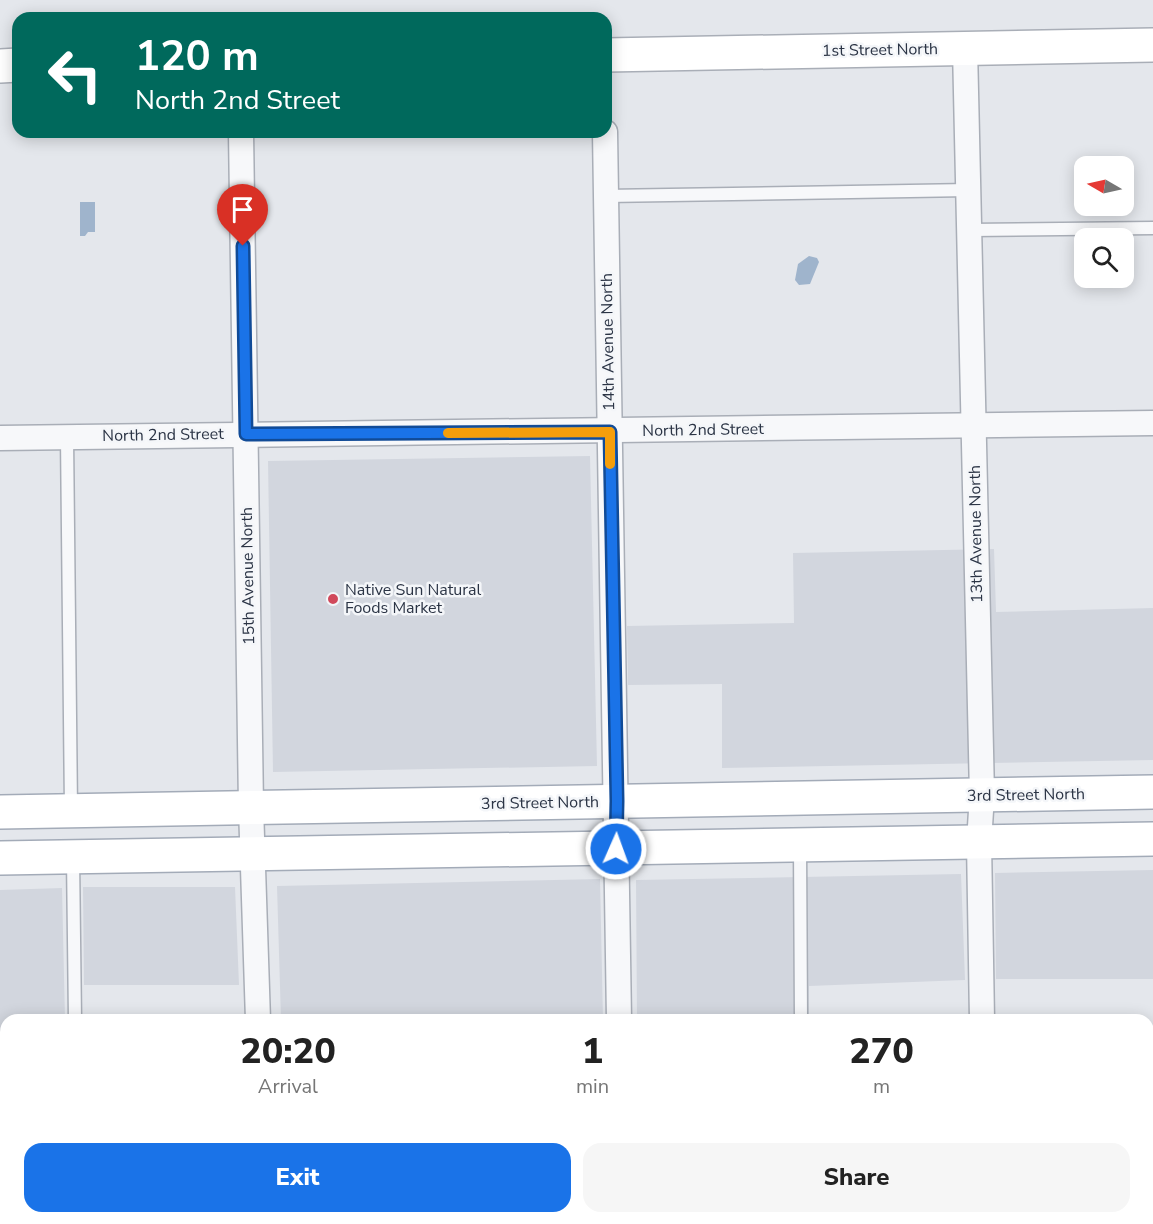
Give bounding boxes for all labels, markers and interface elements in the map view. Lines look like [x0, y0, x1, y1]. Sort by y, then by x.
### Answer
text: 120 m [135, 28, 259, 85]
icon: left [36, 36, 114, 114]
street label: 1st Street North [822, 38, 938, 62]
text: North 2nd Street [135, 82, 340, 119]
north arrow [1074, 156, 1134, 216]
map controls [1074, 156, 1134, 288]
pin [217, 184, 268, 246]
icon: arrive [226, 193, 259, 226]
button: search [1074, 228, 1134, 288]
street label: 14th Avenue North [596, 273, 620, 411]
street label: North 2nd Street [642, 418, 764, 442]
street label: North 2nd Street [102, 423, 224, 447]
street label: 13th Avenue North [964, 465, 988, 603]
street label: 15th Avenue North [236, 507, 260, 645]
place label: Native Sun Natural Foods Market [345, 579, 481, 619]
marker: Native Sun Natural Foods Market [326, 592, 340, 606]
street label: 3rd Street North [967, 783, 1085, 807]
street label: 3rd Street North [481, 791, 599, 815]
position arrow [584, 817, 648, 881]
text: 20:20 [240, 1027, 336, 1076]
text: 1 [582, 1027, 603, 1076]
text: 270 [849, 1027, 914, 1076]
text: Arrival [258, 1073, 318, 1100]
text: min [576, 1073, 609, 1100]
text: m [873, 1073, 890, 1100]
button: Exit [24, 1143, 571, 1212]
button: Share [583, 1143, 1130, 1212]

